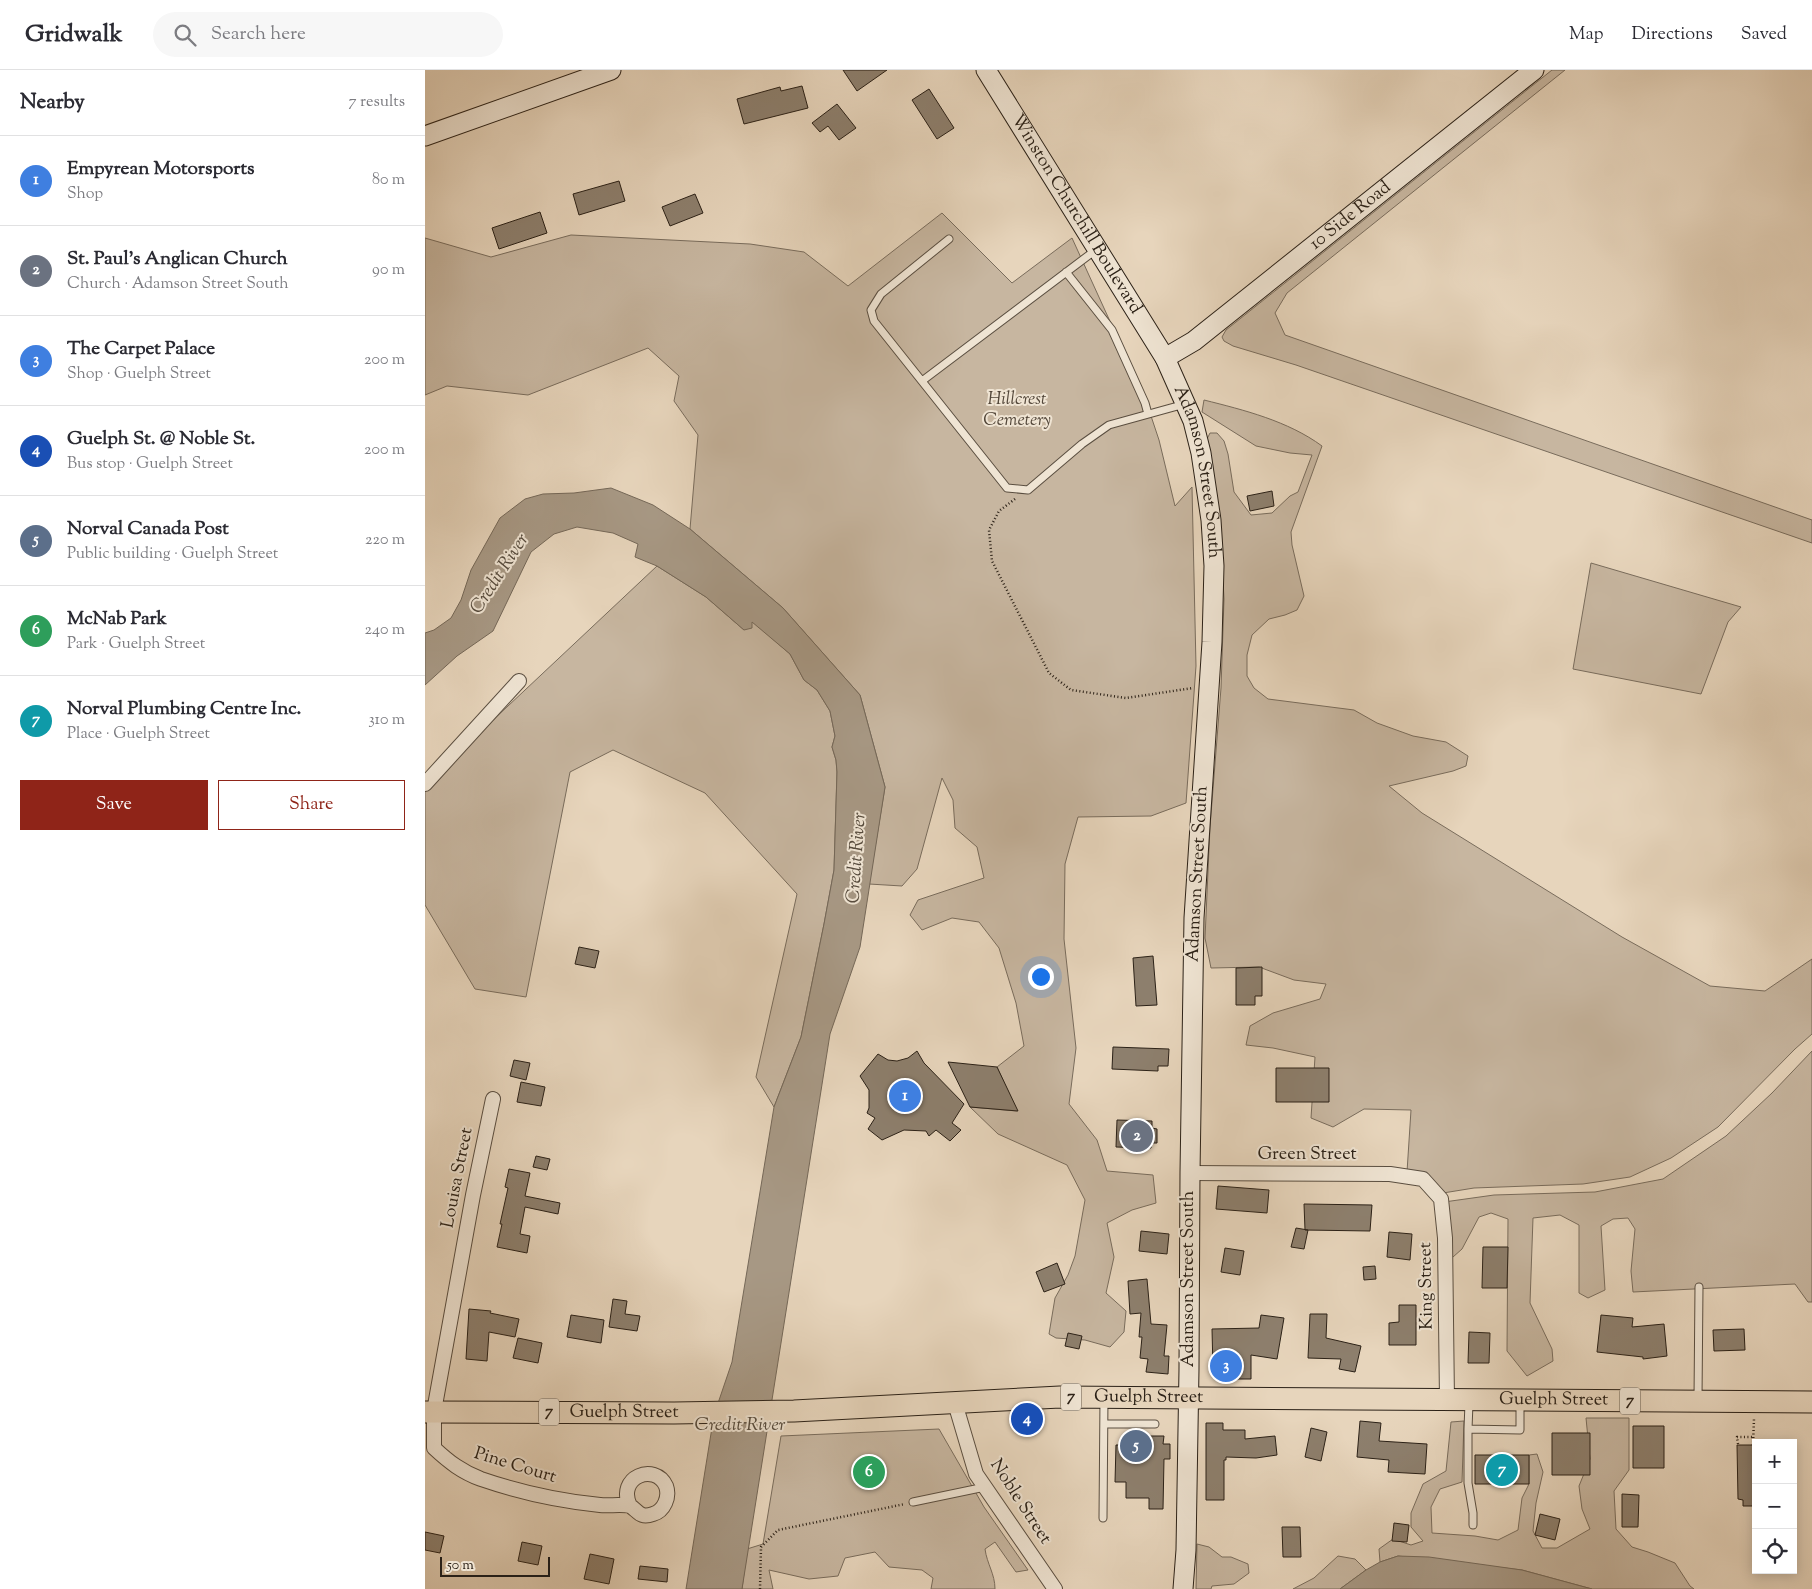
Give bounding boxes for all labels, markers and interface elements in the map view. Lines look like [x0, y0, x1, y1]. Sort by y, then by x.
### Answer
search box [153, 12, 503, 57]
text: Gridwalk [25, 18, 123, 52]
icon: search [171, 21, 199, 49]
text: Search here [211, 21, 306, 48]
text: Map [1569, 22, 1604, 48]
text: Directions [1632, 22, 1713, 48]
text: Saved [1741, 22, 1787, 48]
text: Nearby [20, 88, 85, 118]
text: 7 results [349, 91, 405, 114]
street label: Winston Churchill Boulevard [1004, 109, 1148, 319]
text: Empyrean Motorsports [67, 156, 254, 183]
text: 1 [33, 169, 39, 192]
text: 80 m [372, 169, 405, 192]
street label: 10 Side Road [1304, 175, 1397, 257]
text: Shop [67, 183, 103, 206]
text: St. Paul's Anglican Church [67, 246, 288, 273]
text: 2 [32, 259, 40, 282]
text: 90 m [372, 259, 405, 282]
text: Church · Adamson Street South [67, 273, 289, 296]
text: The Carpet Palace [67, 336, 215, 363]
text: 3 [33, 349, 39, 372]
text: 200 m [364, 349, 405, 372]
text: Shop · Guelph Street [67, 363, 211, 386]
street label: Adamson Street South [1166, 382, 1227, 560]
park label: Hillcrest Cemetery [983, 387, 1051, 434]
text: Guelph St. @ Noble St. [67, 426, 255, 453]
text: 4 [32, 439, 40, 462]
text: 200 m [364, 439, 405, 462]
text: Bus stop · Guelph Street [67, 453, 233, 476]
text: Norval Canada Post [67, 516, 229, 543]
water label: Credit River [464, 528, 536, 620]
text: 5 [33, 529, 39, 552]
text: 220 m [365, 529, 405, 552]
text: Public building · Guelph Street [67, 543, 278, 566]
text: McNab Park [67, 606, 167, 633]
text: 6 [32, 619, 40, 642]
text: 240 m [364, 619, 405, 642]
text: Park · Guelph Street [67, 633, 205, 656]
text: Norval Plumbing Centre Inc. [67, 696, 301, 723]
text: 7 [32, 709, 40, 732]
text: 310 m [368, 709, 405, 732]
text: Place · Guelph Street [67, 723, 210, 746]
button: Save [20, 780, 208, 830]
button: Share [218, 780, 405, 830]
street label: Adamson Street South [1180, 785, 1216, 963]
water label: Credit River [840, 811, 874, 904]
your location [1028, 964, 1054, 990]
pin: 1 [889, 1077, 921, 1115]
pin: 2 [1121, 1117, 1153, 1155]
street label: Louisa Street [436, 1126, 480, 1230]
street label: Green Street [1257, 1142, 1357, 1168]
street label: Adamson Street South [1176, 1190, 1202, 1367]
street label: King Street [1413, 1242, 1441, 1330]
pin: 3 [1210, 1347, 1242, 1385]
road number: 7 [1061, 1384, 1081, 1410]
street label: Guelph Street [1094, 1384, 1203, 1411]
street label: Guelph Street [1499, 1387, 1608, 1414]
road number: 7 [1620, 1388, 1640, 1414]
road number: 7 [539, 1398, 559, 1425]
street label: Guelph Street [569, 1400, 679, 1426]
pin: 4 [1011, 1400, 1043, 1438]
water label: Credit River [694, 1412, 786, 1439]
pin: 5 [1120, 1427, 1152, 1465]
map controls [1752, 1439, 1797, 1574]
button: + [1752, 1439, 1797, 1484]
street label: Pine Court [471, 1441, 559, 1491]
pin: 7 [1486, 1451, 1518, 1489]
pin: 6 [853, 1453, 885, 1491]
street label: Noble Street [983, 1454, 1057, 1550]
button: − [1752, 1484, 1797, 1529]
button: locate [1752, 1529, 1797, 1574]
scale bar [440, 1554, 550, 1577]
text: 50 m [447, 1556, 474, 1576]

